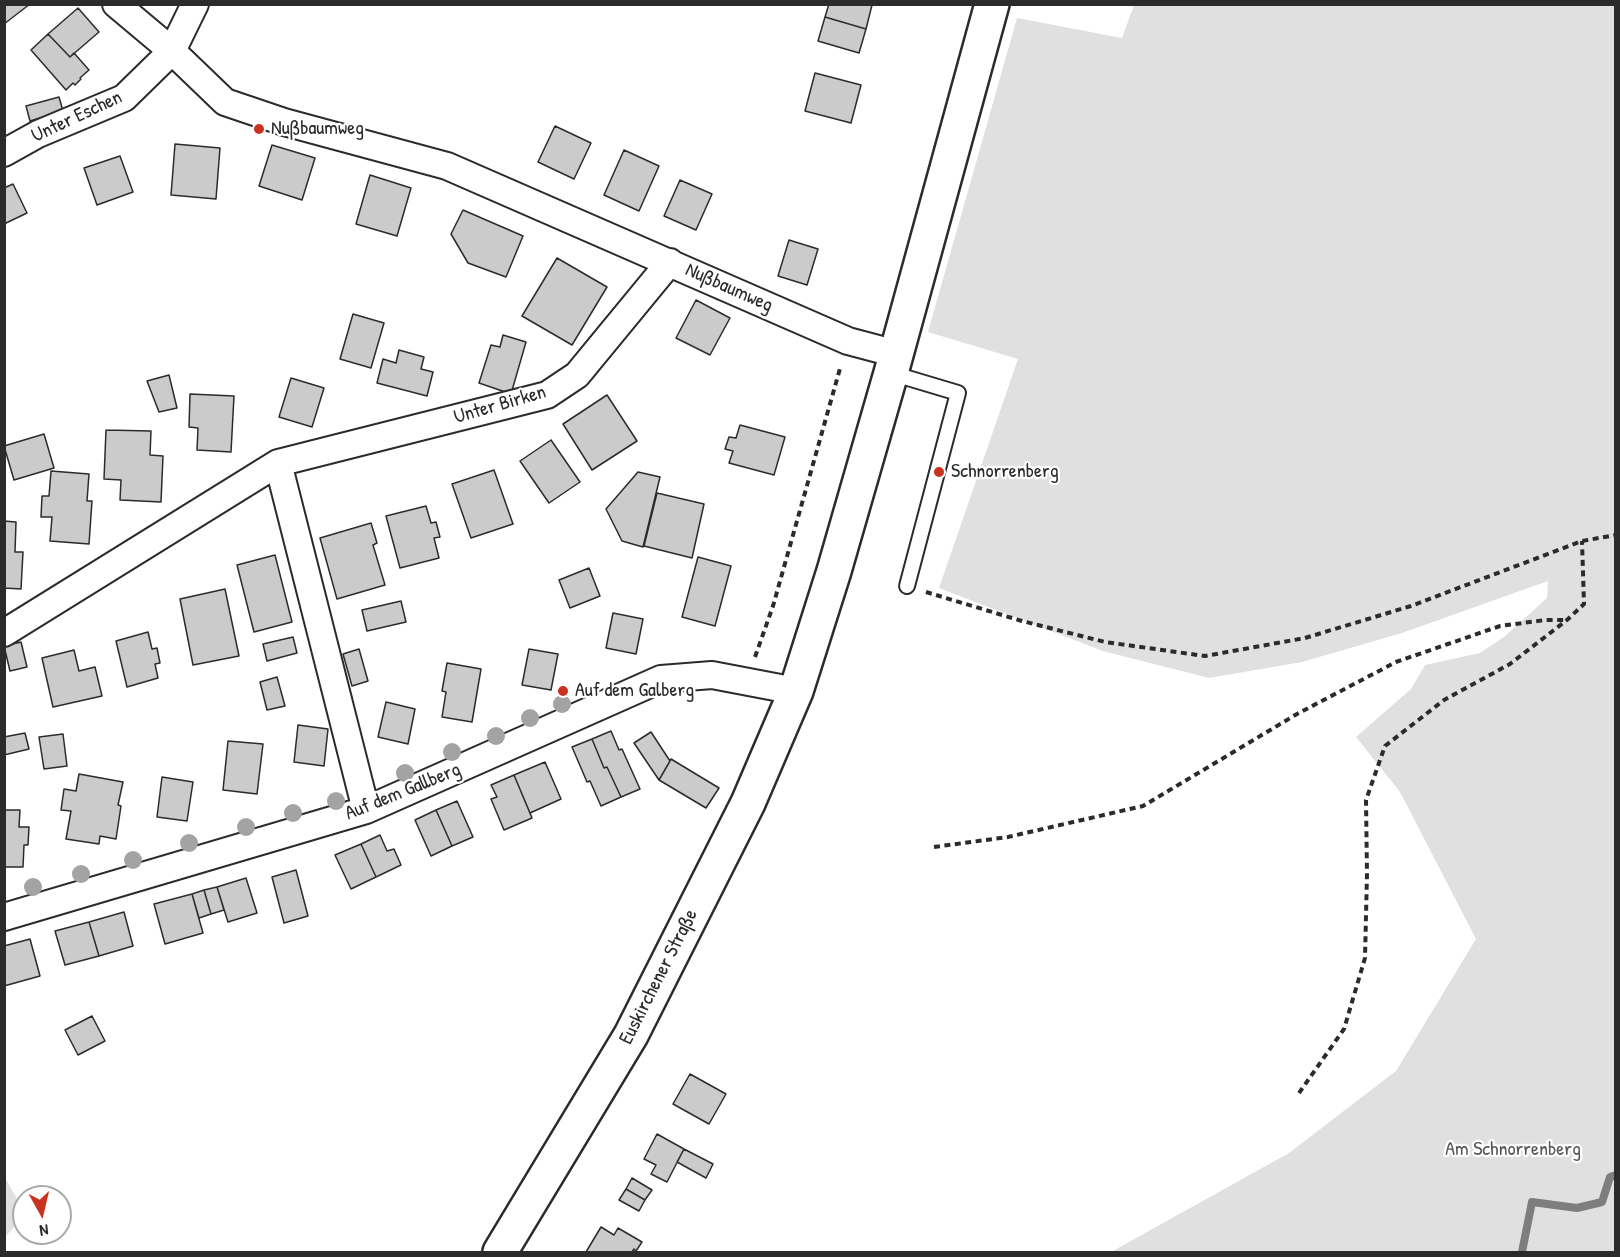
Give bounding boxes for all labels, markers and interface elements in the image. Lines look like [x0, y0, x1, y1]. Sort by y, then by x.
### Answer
street label: Unter Eschen [28, 86, 126, 148]
place label: Nußbaumweg [271, 117, 364, 141]
marker: Nußbaumweg [252, 122, 266, 136]
street label: Nußbaumweg [682, 258, 776, 318]
street label: Unter Birken [451, 380, 549, 430]
place label: Schnorrenberg [951, 460, 1059, 484]
marker: Schnorrenberg [932, 465, 946, 479]
place label: Auf dem Galberg [575, 679, 694, 703]
marker: Auf dem Galberg [556, 684, 570, 698]
street label: Auf dem Gallberg [342, 758, 464, 826]
street label: Euskirchener Straße [615, 905, 703, 1049]
park label: Am Schnorrenberg [1445, 1138, 1581, 1162]
north arrow [12, 1185, 72, 1245]
text: N [38, 1219, 50, 1242]

